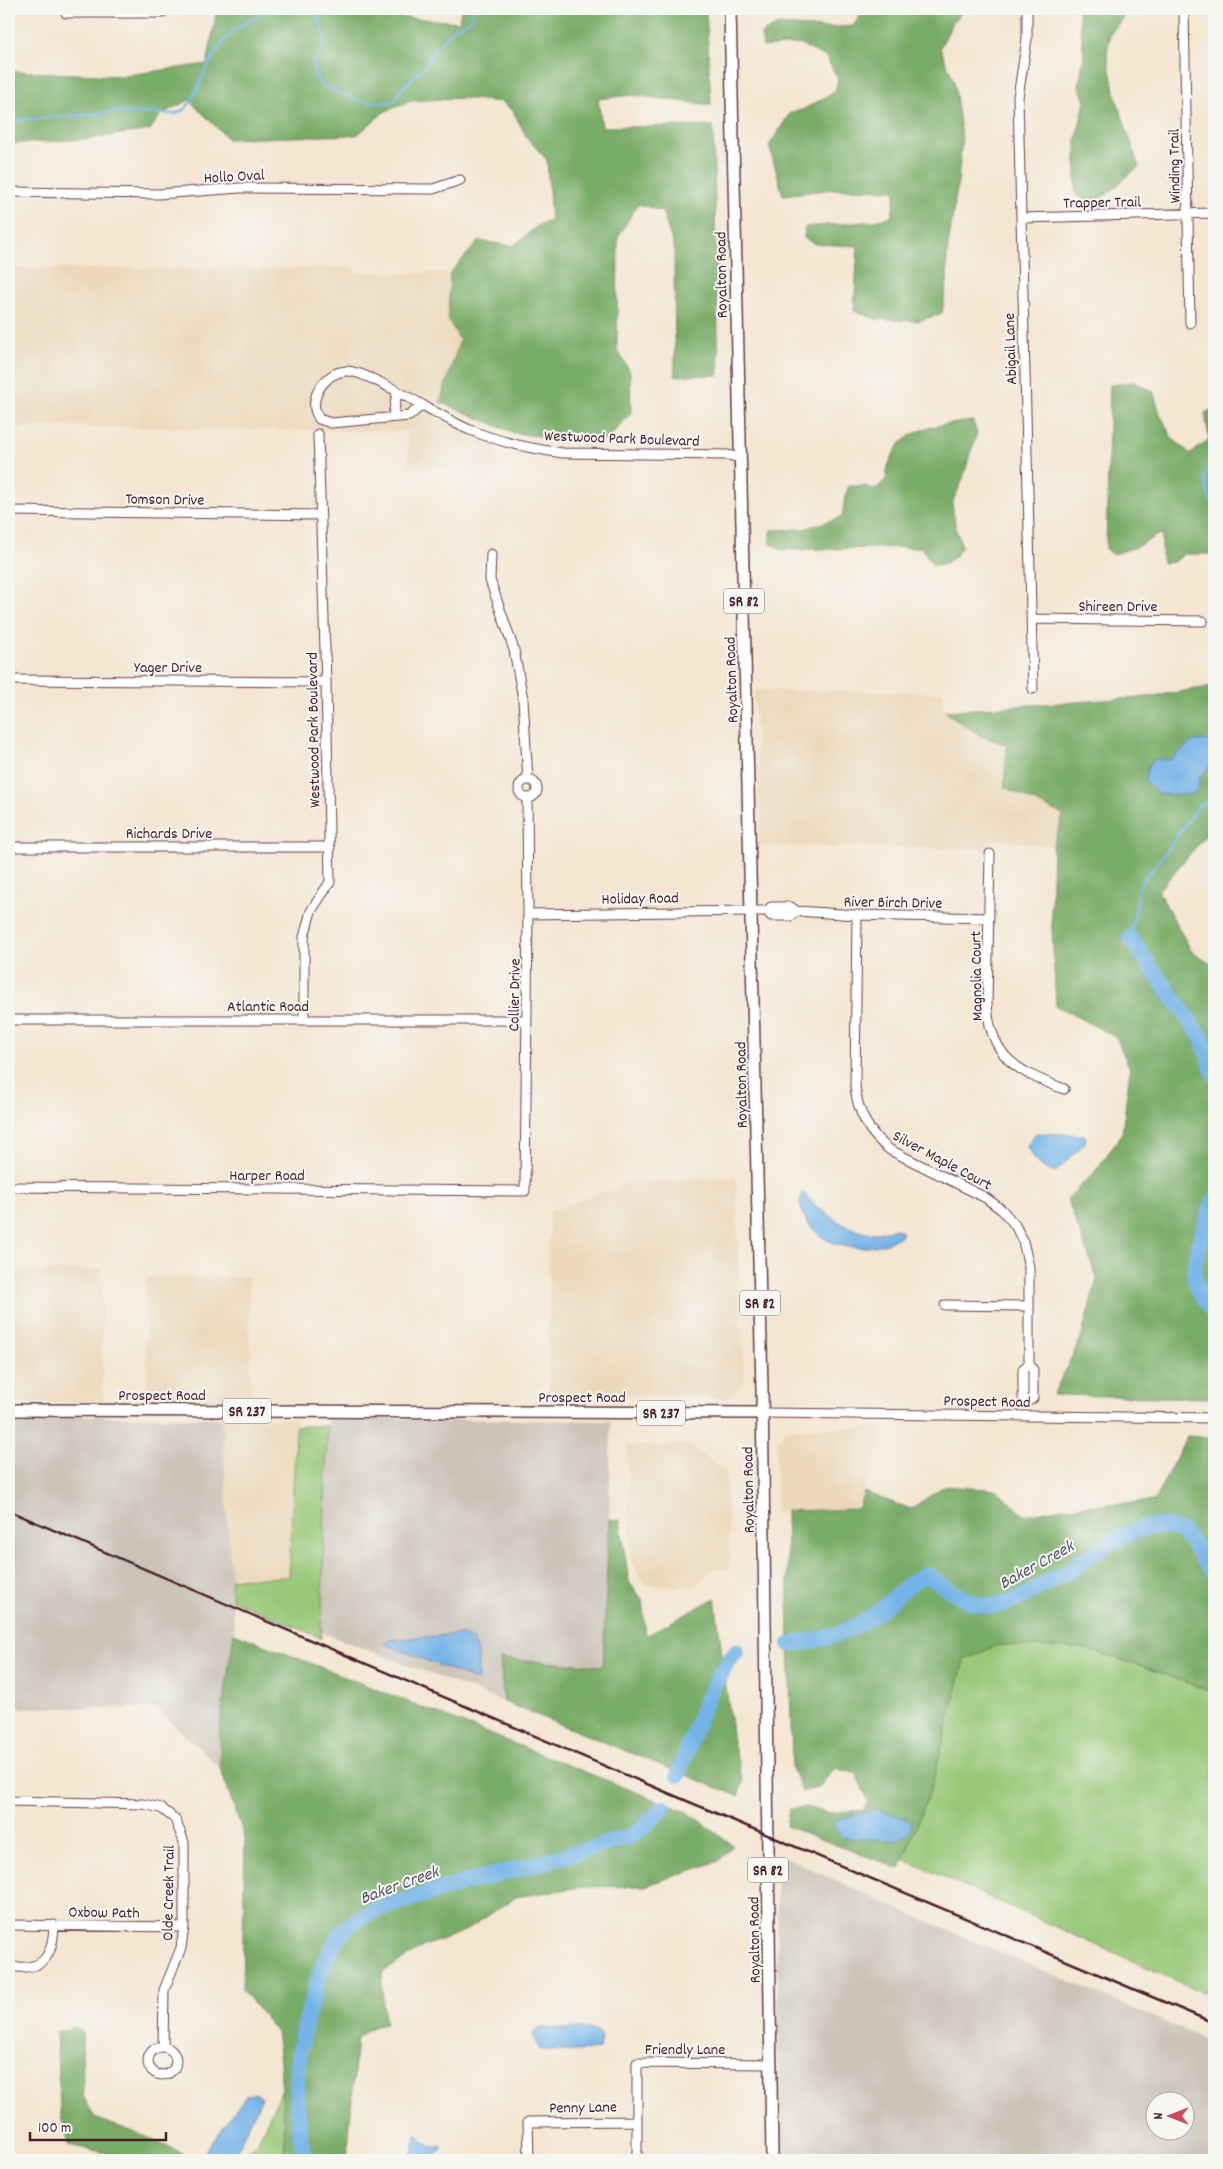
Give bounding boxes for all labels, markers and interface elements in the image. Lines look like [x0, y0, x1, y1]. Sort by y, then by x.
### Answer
street label: Winding Trail [1163, 128, 1188, 203]
street label: Hollo Oval [203, 164, 265, 191]
street label: Trapper Trail [1063, 191, 1141, 216]
street label: Royalton Road [710, 231, 735, 319]
street label: Abigail Lane [999, 313, 1024, 385]
street label: Westwood Park Boulevard [544, 425, 700, 454]
street label: Tomson Drive [125, 488, 205, 513]
road number: SR 82 [724, 588, 764, 614]
street label: Shireen Drive [1078, 596, 1158, 619]
street label: Royalton Road [719, 636, 746, 724]
street label: Westwood Park Boulevard [302, 652, 327, 808]
street label: Yager Drive [134, 657, 202, 680]
street label: Richards Drive [126, 823, 212, 846]
street label: Holiday Road [601, 887, 679, 912]
street label: River Birch Drive [843, 891, 943, 916]
street label: Magnolia Court [965, 931, 990, 1021]
street label: Collier Drive [503, 958, 528, 1032]
street label: Atlantic Road [227, 996, 309, 1019]
street label: Royalton Road [730, 1041, 755, 1129]
street label: Silver Maple Court [888, 1125, 996, 1197]
street label: Harper Road [229, 1165, 305, 1188]
road number: SR 82 [740, 1290, 780, 1316]
street label: Prospect Road [118, 1385, 206, 1408]
street label: Prospect Road [538, 1387, 626, 1410]
street label: Prospect Road [943, 1390, 1031, 1415]
road number: SR 237 [223, 1398, 271, 1424]
road number: SR 237 [637, 1400, 685, 1426]
street label: Royalton Road [737, 1446, 762, 1534]
water label: Baker Creek [995, 1535, 1080, 1597]
street label: Olde Creek Trail [157, 1845, 182, 1941]
road number: SR 82 [748, 1858, 788, 1882]
water label: Baker Creek [357, 1860, 444, 1912]
street label: Royalton Road [743, 1896, 768, 1984]
street label: Oxbow Path [68, 1901, 140, 1926]
street label: Friendly Lane [645, 2039, 725, 2062]
north arrow [1146, 2092, 1196, 2142]
street label: Penny Lane [549, 2096, 617, 2121]
scale bar [30, 2109, 166, 2141]
text: N [1149, 2112, 1169, 2119]
text: 100 m [38, 2118, 71, 2140]

